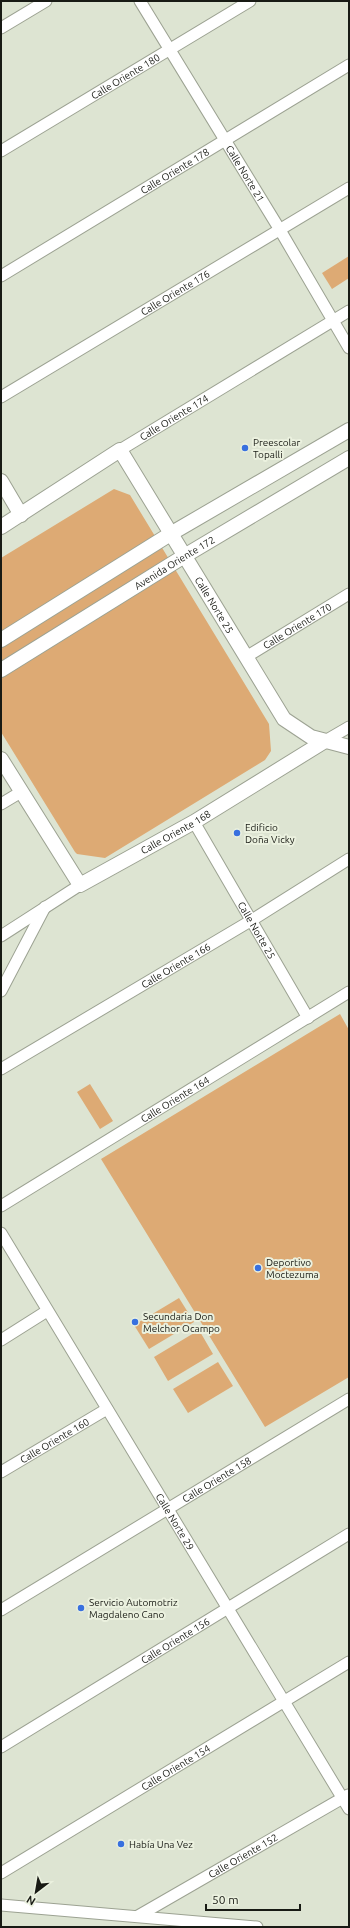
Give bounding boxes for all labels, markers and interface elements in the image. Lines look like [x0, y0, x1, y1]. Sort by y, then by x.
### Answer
street label: Calle Oriente 180 [89, 51, 162, 101]
street label: Calle Norte 21 [224, 143, 267, 204]
street label: Calle Oriente 178 [138, 146, 211, 196]
street label: Calle Oriente 176 [139, 267, 212, 317]
street label: Calle Oriente 174 [138, 392, 210, 442]
place label: Preescolar Topalli [253, 437, 300, 460]
marker: Preescolar Topalli [240, 443, 250, 453]
street label: Avenida Oriente 172 [132, 534, 217, 591]
street label: Calle Norte 25 [193, 575, 236, 635]
street label: Calle Oriente 170 [261, 600, 334, 651]
street label: Calle Oriente 168 [139, 808, 213, 856]
place label: Edificio Doña Vicky [245, 822, 295, 845]
marker: Edificio Doña Vicky [232, 828, 242, 838]
street label: Calle Norte 25 [236, 900, 278, 961]
street label: Calle Oriente 166 [139, 940, 212, 990]
street label: Calle Oriente 164 [139, 1074, 211, 1124]
place label: Deportivo Moctezuma [266, 1257, 319, 1280]
marker: Deportivo Moctezuma [253, 1263, 263, 1273]
place label: Secundaria Don Melchor Ocampo [143, 1311, 220, 1334]
marker: Secundaria Don Melchor Ocampo [130, 1317, 140, 1327]
street label: Calle Oriente 160 [18, 1415, 91, 1465]
street label: Calle Oriente 158 [180, 1454, 253, 1504]
street label: Calle Norte 29 [154, 1491, 197, 1552]
place label: Servicio Automotriz Magdaleno Cano [89, 1597, 178, 1620]
marker: Servicio Automotriz Magdaleno Cano [76, 1603, 86, 1613]
street label: Calle Oriente 156 [139, 1615, 212, 1666]
street label: Calle Oriente 154 [139, 1742, 212, 1792]
street label: Calle Oriente 152 [206, 1831, 280, 1880]
marker: Había Una Vez [116, 1839, 126, 1849]
place label: Había Una Vez [129, 1839, 193, 1850]
north arrow [16, 1872, 56, 1912]
scale bar [206, 1886, 300, 1912]
text: N [24, 1893, 37, 1908]
text: 50 m [212, 1893, 239, 1906]

